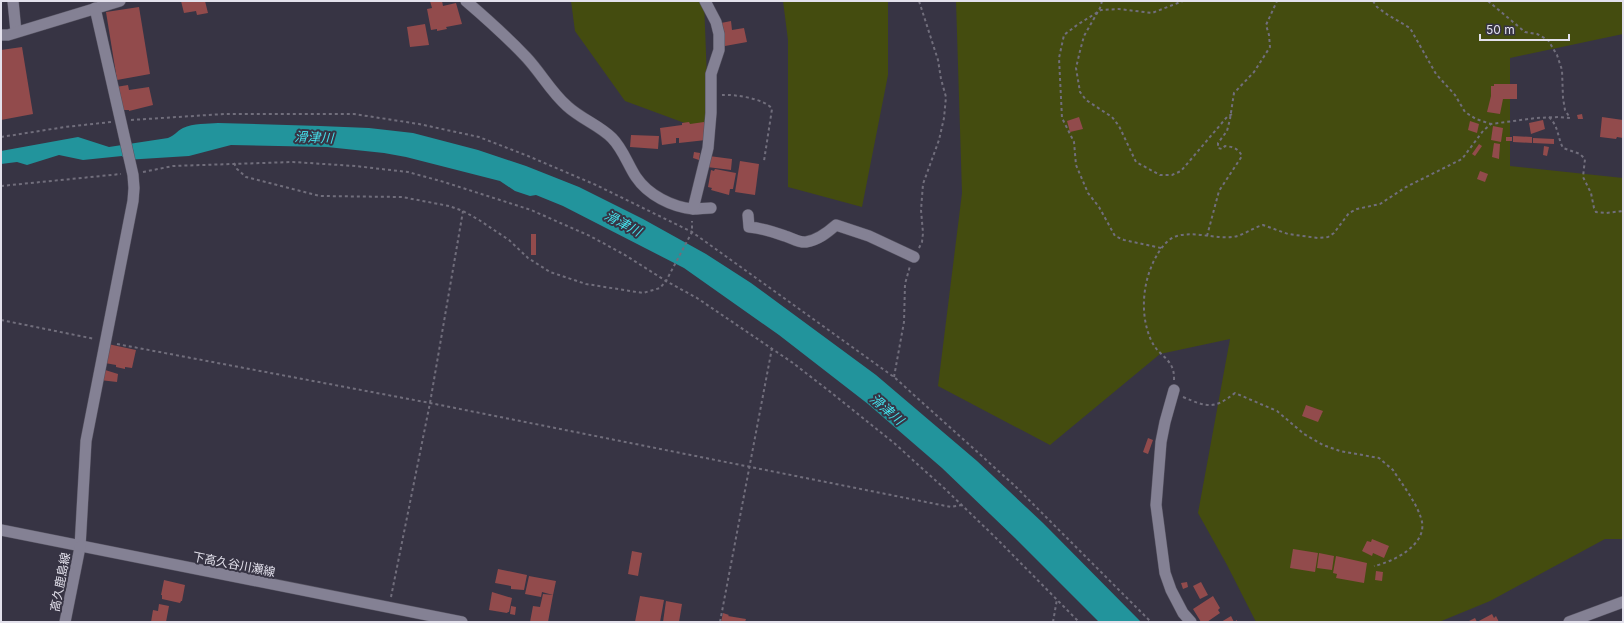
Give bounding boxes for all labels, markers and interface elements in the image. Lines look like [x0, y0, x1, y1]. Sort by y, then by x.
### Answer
scale bar [1480, 16, 1569, 42]
text: 50 m [1486, 22, 1515, 37]
water label: 滑津川 [294, 128, 336, 146]
water label: 滑津川 [602, 207, 646, 240]
water label: 滑津川 [867, 390, 908, 429]
street label: 下高久谷川瀬線 [191, 549, 277, 579]
street label: 高久鹿島線 [47, 551, 73, 613]

